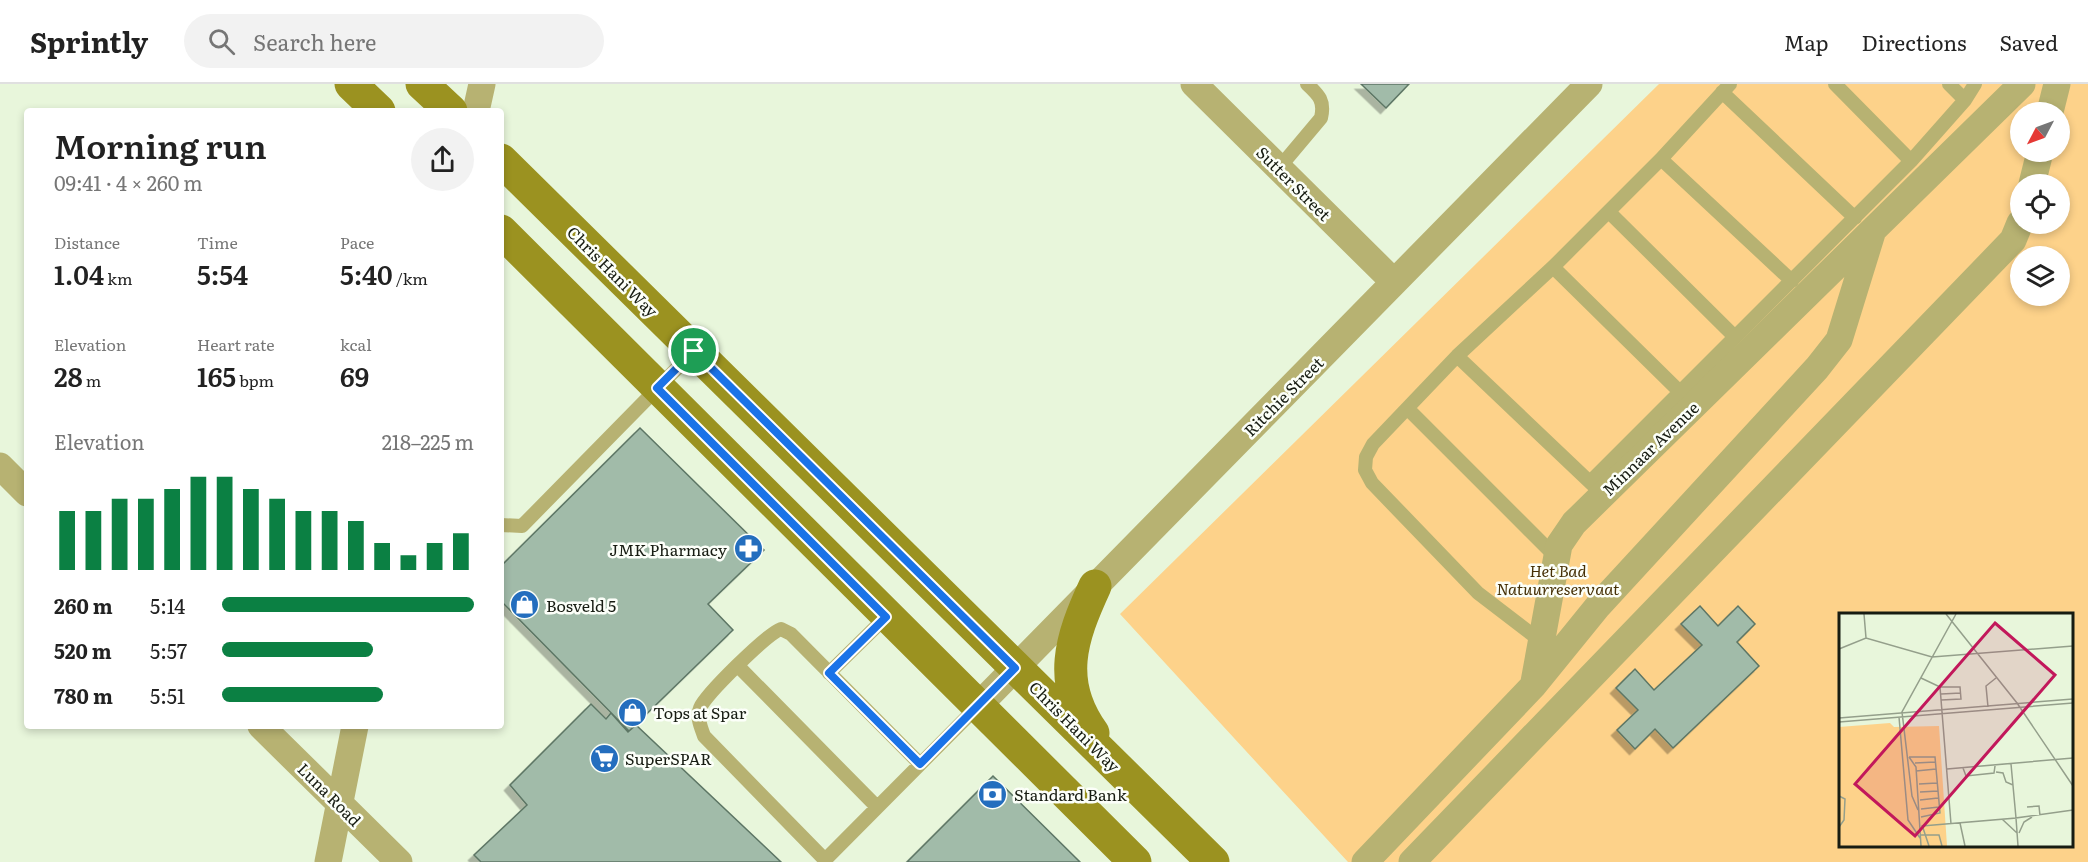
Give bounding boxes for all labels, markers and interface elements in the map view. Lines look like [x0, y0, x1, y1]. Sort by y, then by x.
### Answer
search box [184, 14, 604, 68]
text: Sprintly [30, 20, 148, 62]
icon: search [205, 25, 238, 58]
text: Search here [253, 25, 376, 58]
text: Map [1784, 26, 1829, 57]
text: Directions [1862, 26, 1967, 57]
text: Saved [2000, 26, 2058, 57]
north arrow [2010, 102, 2070, 162]
map controls [2010, 102, 2070, 306]
text: Morning run [54, 120, 267, 169]
button: share [411, 128, 474, 191]
street label: Sutter Street [1251, 140, 1337, 226]
text: 09:41 · 4 × 260 m [54, 167, 203, 197]
button: locate [2010, 174, 2070, 234]
street label: Chris Hani Way [562, 220, 664, 322]
text: Distance [54, 230, 120, 254]
text: Time [197, 230, 238, 254]
text: Pace [340, 230, 374, 254]
button: layers [2010, 246, 2070, 306]
text: 1.04 [54, 254, 104, 293]
text: 5:54 [197, 254, 248, 293]
text: 5:40 [340, 254, 393, 293]
text: km [104, 266, 132, 290]
text: /km [393, 266, 428, 290]
pin [668, 325, 719, 376]
text: Elevation [54, 332, 126, 356]
text: Heart rate [197, 332, 275, 356]
text: kcal [340, 332, 372, 356]
icon: arrive [677, 334, 710, 367]
street label: Ritchie Street [1238, 350, 1329, 441]
text: 28 [54, 356, 83, 395]
text: 165 [197, 356, 236, 395]
text: 69 [340, 356, 369, 395]
text: m [83, 368, 101, 392]
text: bpm [236, 368, 274, 392]
street label: Minnaar Avenue [1596, 396, 1704, 500]
text: Elevation [54, 426, 144, 456]
text: 218–225 m [382, 426, 474, 456]
pharmacy icon: JMK Pharmacy [732, 533, 764, 565]
place label: JMK Pharmacy [609, 537, 728, 561]
park label: Het Bad Natuurreservaat [1497, 558, 1620, 600]
shop icon: Bosveld 5 [509, 589, 541, 621]
text: 260 m [54, 590, 113, 620]
text: 5:14 [150, 590, 185, 620]
place label: Bosveld 5 [546, 593, 616, 617]
inset map [1839, 613, 2073, 847]
text: 520 m [54, 635, 112, 665]
text: 5:57 [150, 635, 187, 665]
street label: Chris Hani Way [1024, 675, 1126, 777]
text: 780 m [54, 680, 113, 710]
text: 5:51 [150, 680, 185, 710]
shop icon: Tops at Spar [616, 696, 648, 728]
place label: Tops at Spar [653, 700, 747, 724]
supermarket icon: SuperSPAR [588, 742, 620, 774]
place label: SuperSPAR [625, 746, 712, 770]
street label: Luna Road [293, 757, 367, 831]
bank icon: Standard Bank [977, 778, 1009, 810]
place label: Standard Bank [1014, 782, 1127, 806]

